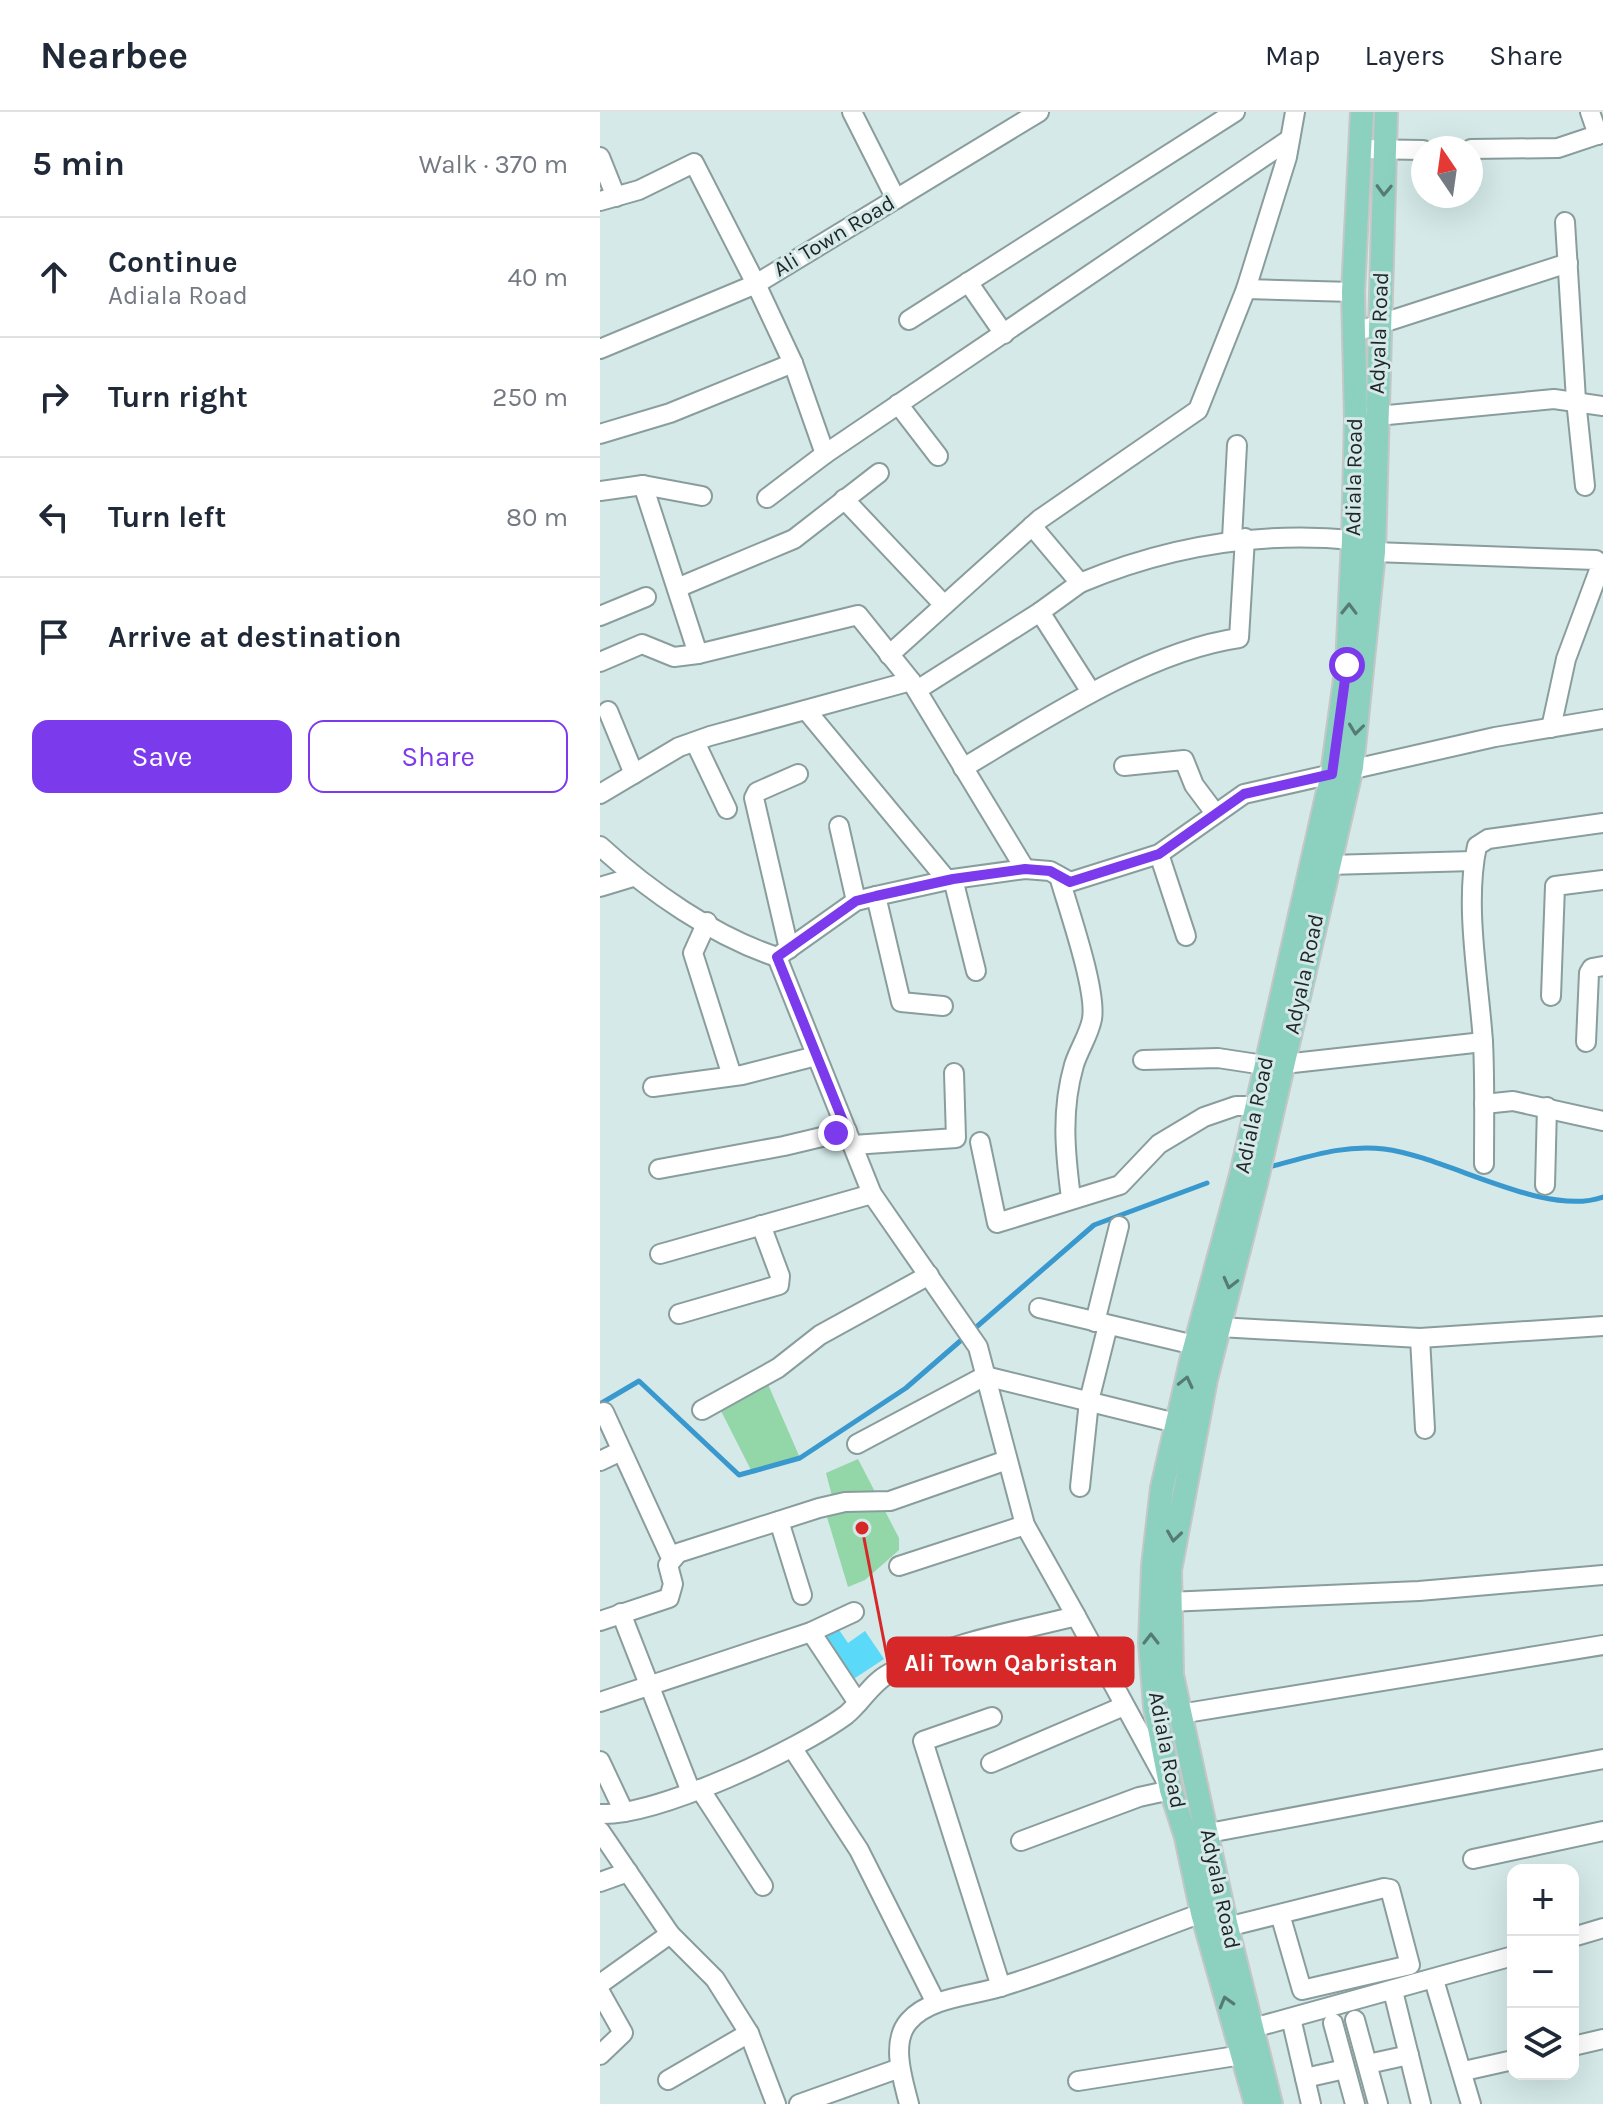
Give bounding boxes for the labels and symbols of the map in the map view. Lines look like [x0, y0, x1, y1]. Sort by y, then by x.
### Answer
north arrow [1411, 136, 1483, 208]
one-way arrow [1375, 184, 1392, 197]
street label: Ali Town Road [769, 190, 899, 282]
street label: Adyala Road [1364, 271, 1394, 395]
street label: Adiala Road [1340, 418, 1368, 536]
one-way arrow [1340, 602, 1357, 615]
route start [1329, 647, 1365, 683]
one-way arrow [1348, 723, 1365, 736]
street label: Adyala Road [1279, 912, 1329, 1036]
street label: Adiala Road [1229, 1054, 1279, 1176]
route end [818, 1115, 854, 1151]
one-way arrow [1223, 1275, 1240, 1289]
one-way arrow [1177, 1376, 1194, 1390]
one-way arrow [1166, 1529, 1183, 1543]
one-way arrow [1142, 1632, 1160, 1645]
callout: Ali Town Qabristan [888, 1638, 1133, 1686]
text: Ali Town Qabristan [904, 1649, 1118, 1677]
street label: Adiala Road [1143, 1689, 1191, 1811]
street label: Adyala Road [1195, 1827, 1245, 1951]
one-way arrow [1219, 1996, 1235, 2010]

